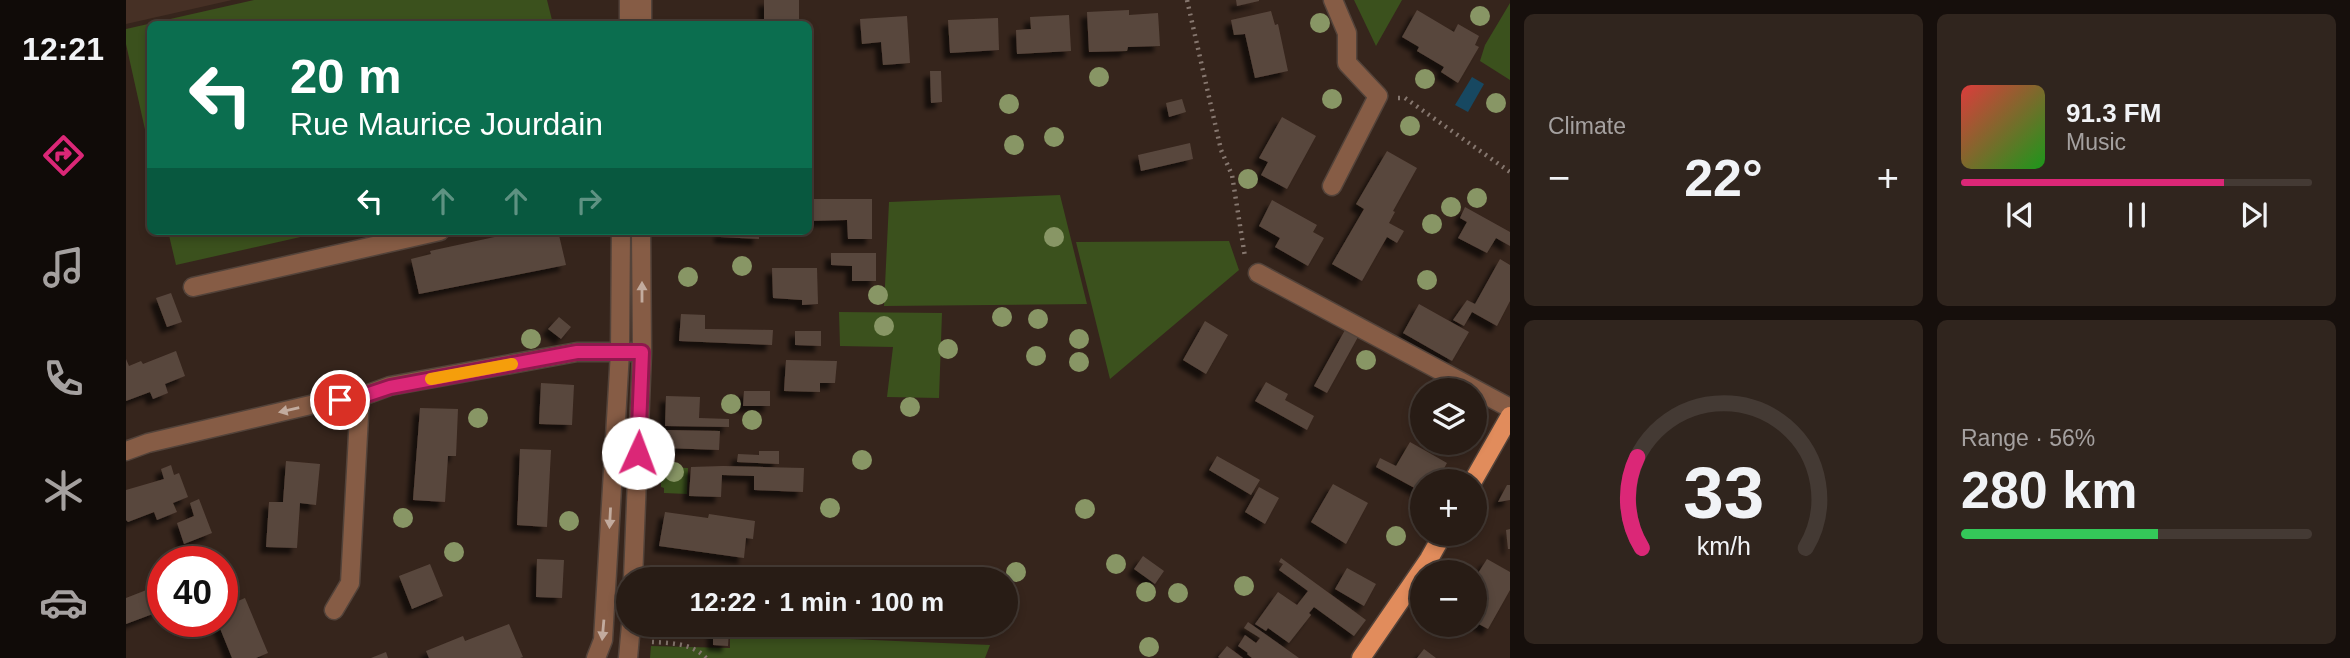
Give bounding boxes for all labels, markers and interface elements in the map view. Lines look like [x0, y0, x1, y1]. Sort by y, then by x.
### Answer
text: 12:21 [22, 31, 104, 67]
icon: left [175, 49, 266, 140]
text: 20 m [290, 49, 402, 103]
text: 91.3 FM [2066, 98, 2161, 128]
text: Rue Maurice Jourdain [290, 106, 603, 142]
text: Climate [1548, 113, 1626, 139]
text: Music [2066, 129, 2126, 155]
icon: directions [39, 131, 88, 180]
text: 22° [1684, 149, 1763, 207]
text: − [1548, 157, 1570, 199]
text: + [1877, 157, 1899, 199]
icon: left [351, 182, 389, 220]
icon: ahead [424, 182, 462, 220]
icon: ahead [497, 182, 535, 220]
icon: right [570, 182, 608, 220]
icon: previous [2001, 196, 2039, 234]
icon: pause [2118, 196, 2156, 234]
icon: next [2235, 196, 2273, 234]
icon: music [39, 243, 88, 292]
one-way arrow [636, 280, 648, 302]
icon: phone [39, 354, 88, 403]
pin [310, 370, 370, 430]
map controls [1410, 378, 1487, 637]
button: layers [1410, 378, 1487, 455]
icon: arrive [321, 381, 359, 419]
one-way arrow [277, 404, 299, 415]
position arrow [601, 416, 675, 490]
text: Range · 56% [1961, 425, 2095, 451]
text: 33 [1683, 452, 1764, 533]
text: 280 km [1961, 461, 2137, 519]
icon: climate [39, 466, 88, 515]
button: + [1410, 469, 1487, 546]
one-way arrow [605, 507, 616, 529]
text: km/h [1696, 532, 1751, 560]
speed limit sign: 40 [147, 546, 238, 637]
button: − [1410, 560, 1487, 637]
icon: car [39, 578, 88, 627]
text: 12:22 · 1 min · 100 m [690, 587, 944, 617]
one-way arrow [597, 619, 608, 641]

